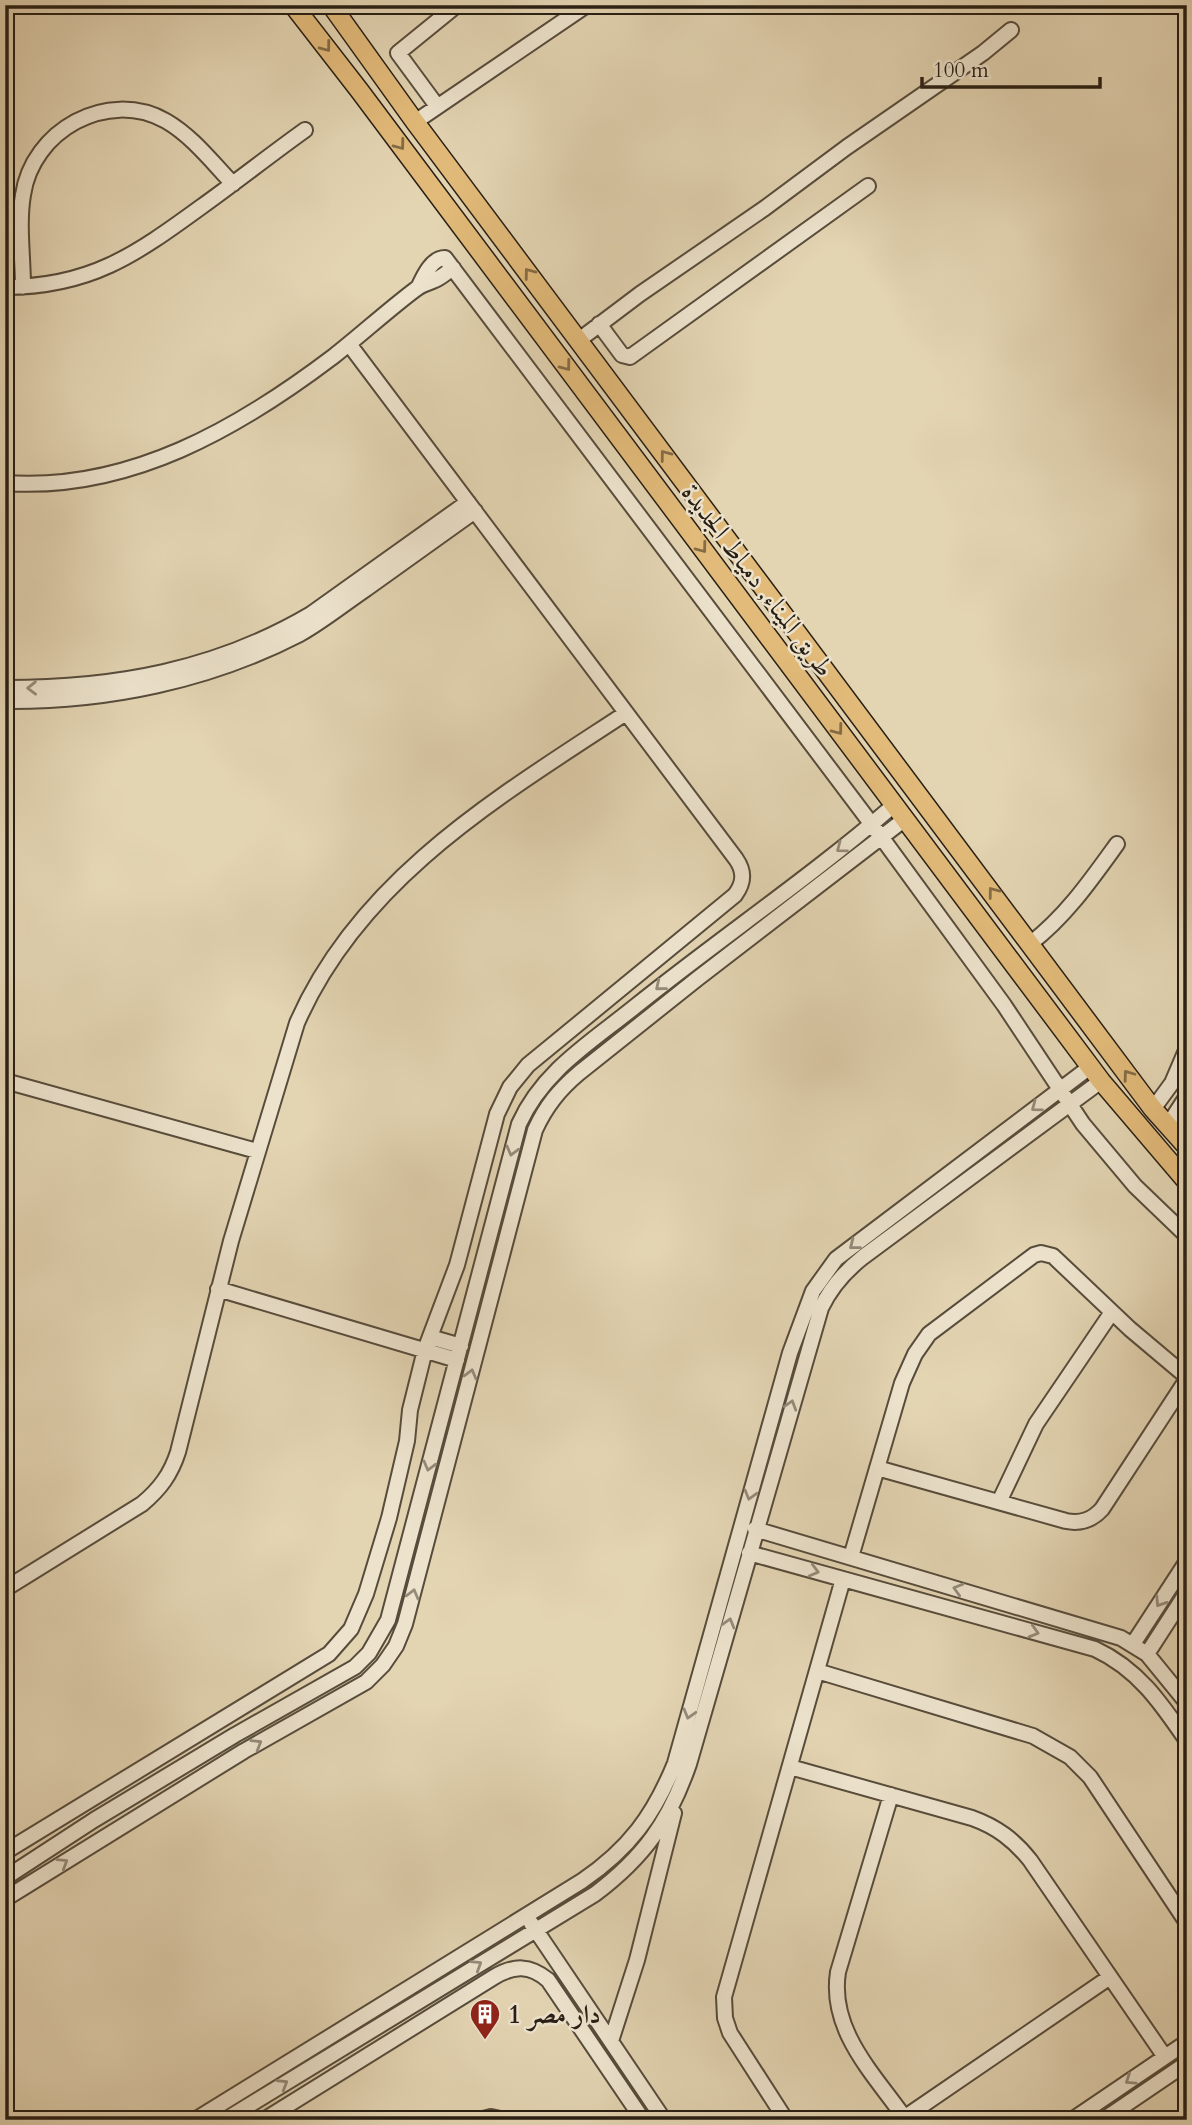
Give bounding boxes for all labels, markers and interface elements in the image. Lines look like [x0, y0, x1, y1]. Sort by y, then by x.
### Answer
one-way arrow [318, 40, 331, 52]
scale bar [922, 46, 1101, 90]
text: 100 m [933, 56, 989, 85]
one-way arrow [391, 137, 404, 149]
one-way arrow [524, 268, 537, 281]
one-way arrow [557, 358, 570, 371]
one-way arrow [661, 450, 673, 463]
street label: طريق الميناء, دمياط الجديدة [673, 476, 842, 684]
one-way arrow [693, 540, 706, 553]
one-way arrow [26, 680, 37, 696]
one-way arrow [830, 723, 842, 735]
one-way arrow [836, 839, 849, 852]
one-way arrow [988, 887, 1001, 900]
one-way arrow [656, 978, 668, 991]
one-way arrow [1124, 1070, 1136, 1083]
one-way arrow [1031, 1099, 1043, 1112]
one-way arrow [506, 1145, 520, 1157]
one-way arrow [850, 1236, 862, 1249]
one-way arrow [463, 1368, 477, 1380]
one-way arrow [783, 1399, 798, 1411]
one-way arrow [423, 1459, 437, 1471]
one-way arrow [744, 1489, 758, 1501]
one-way arrow [808, 1563, 820, 1577]
one-way arrow [952, 1583, 964, 1597]
one-way arrow [404, 1588, 419, 1600]
one-way arrow [1155, 1595, 1168, 1608]
one-way arrow [721, 1617, 735, 1629]
one-way arrow [1027, 1624, 1039, 1638]
one-way arrow [683, 1708, 697, 1720]
one-way arrow [250, 1739, 262, 1752]
one-way arrow [56, 1859, 69, 1872]
one-way arrow [470, 1961, 483, 1974]
building icon: دار مصر 1 [468, 1997, 502, 2041]
place label: دار مصر 1 [508, 1997, 601, 2032]
one-way arrow [1125, 2072, 1138, 2085]
one-way arrow [276, 2080, 289, 2093]

